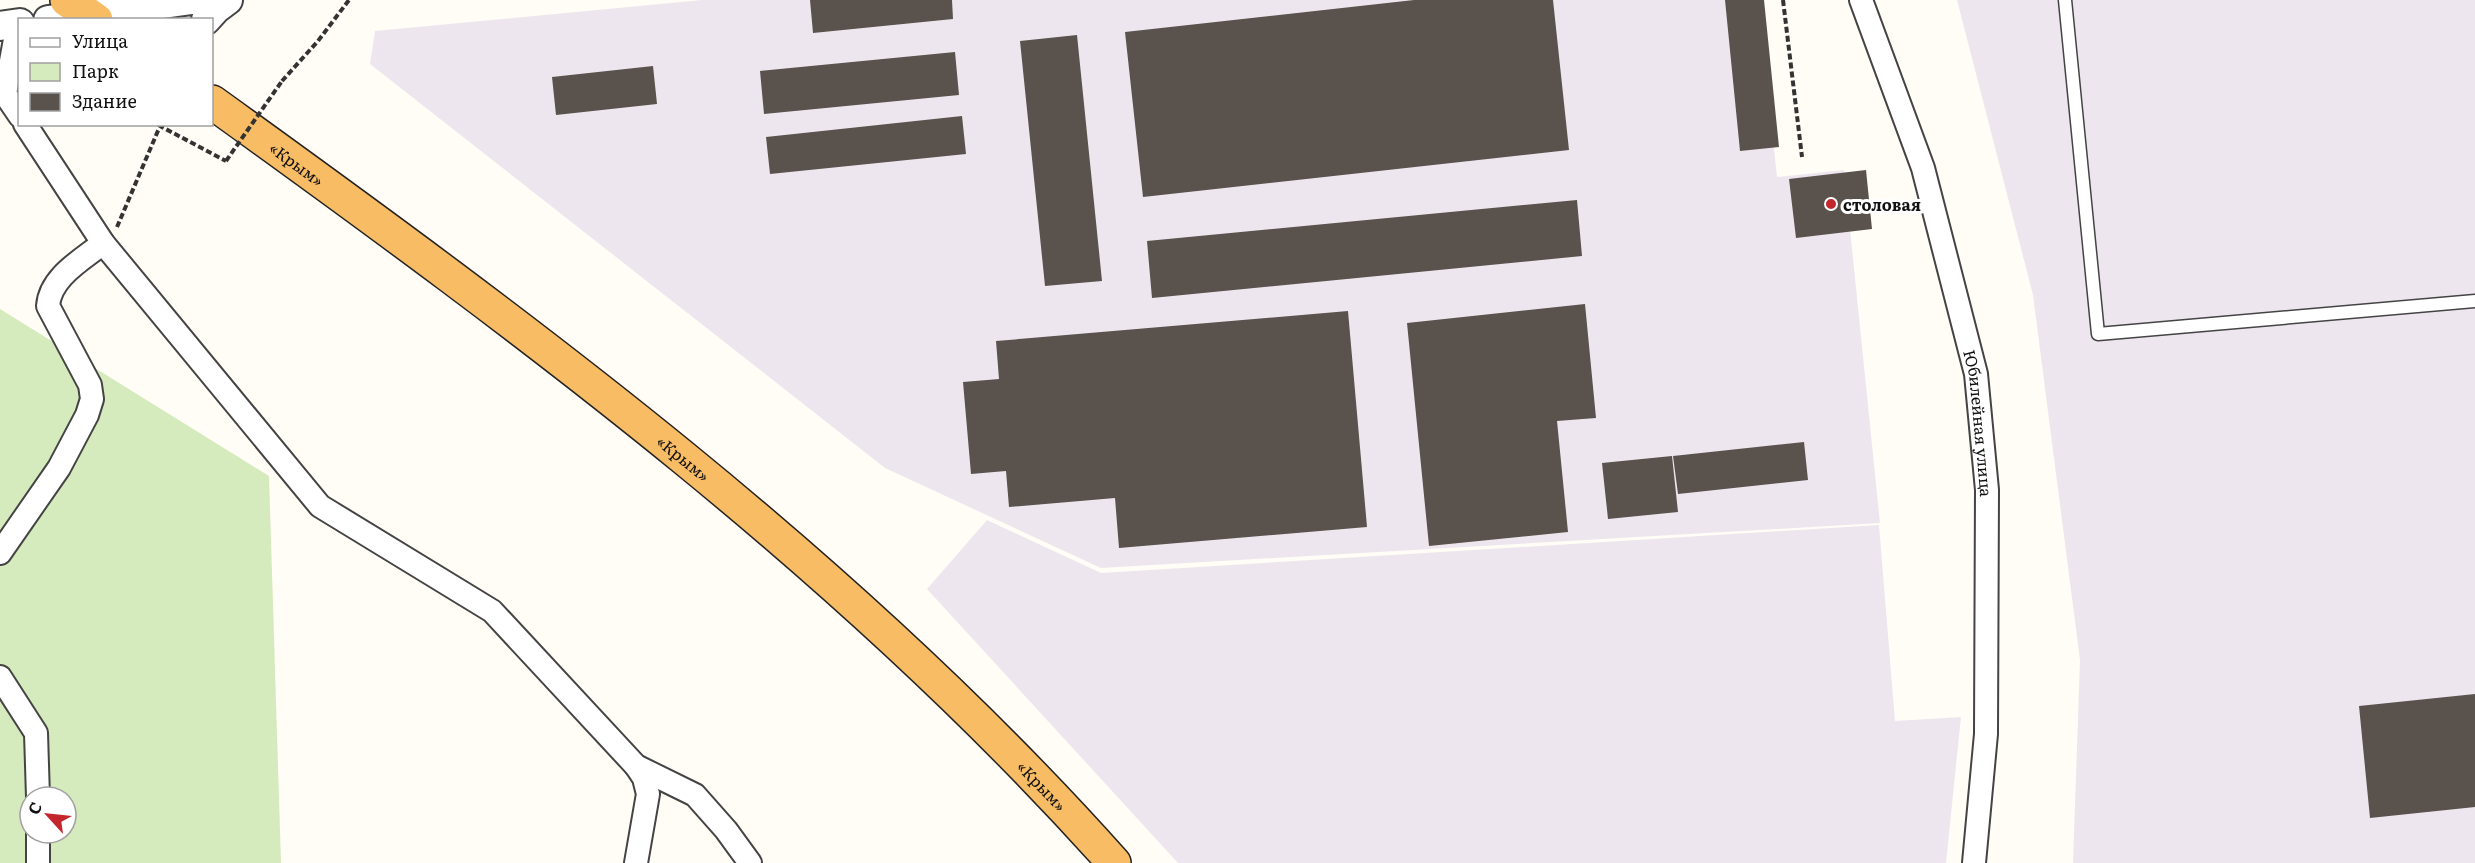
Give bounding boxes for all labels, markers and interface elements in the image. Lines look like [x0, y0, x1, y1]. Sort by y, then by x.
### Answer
legend [18, 18, 213, 126]
text: Улица [72, 27, 128, 54]
text: Парк [72, 57, 119, 84]
text: Здание [72, 87, 137, 114]
street label: «Крым» [265, 135, 329, 192]
place label: столовая [1843, 192, 1921, 216]
marker: столовая [1824, 197, 1838, 211]
street label: Юбилейная улица [1958, 347, 1999, 497]
street label: «Крым» [652, 429, 716, 487]
street label: «Крым» [1012, 755, 1073, 816]
north arrow [18, 785, 78, 845]
text: С [20, 797, 47, 818]

